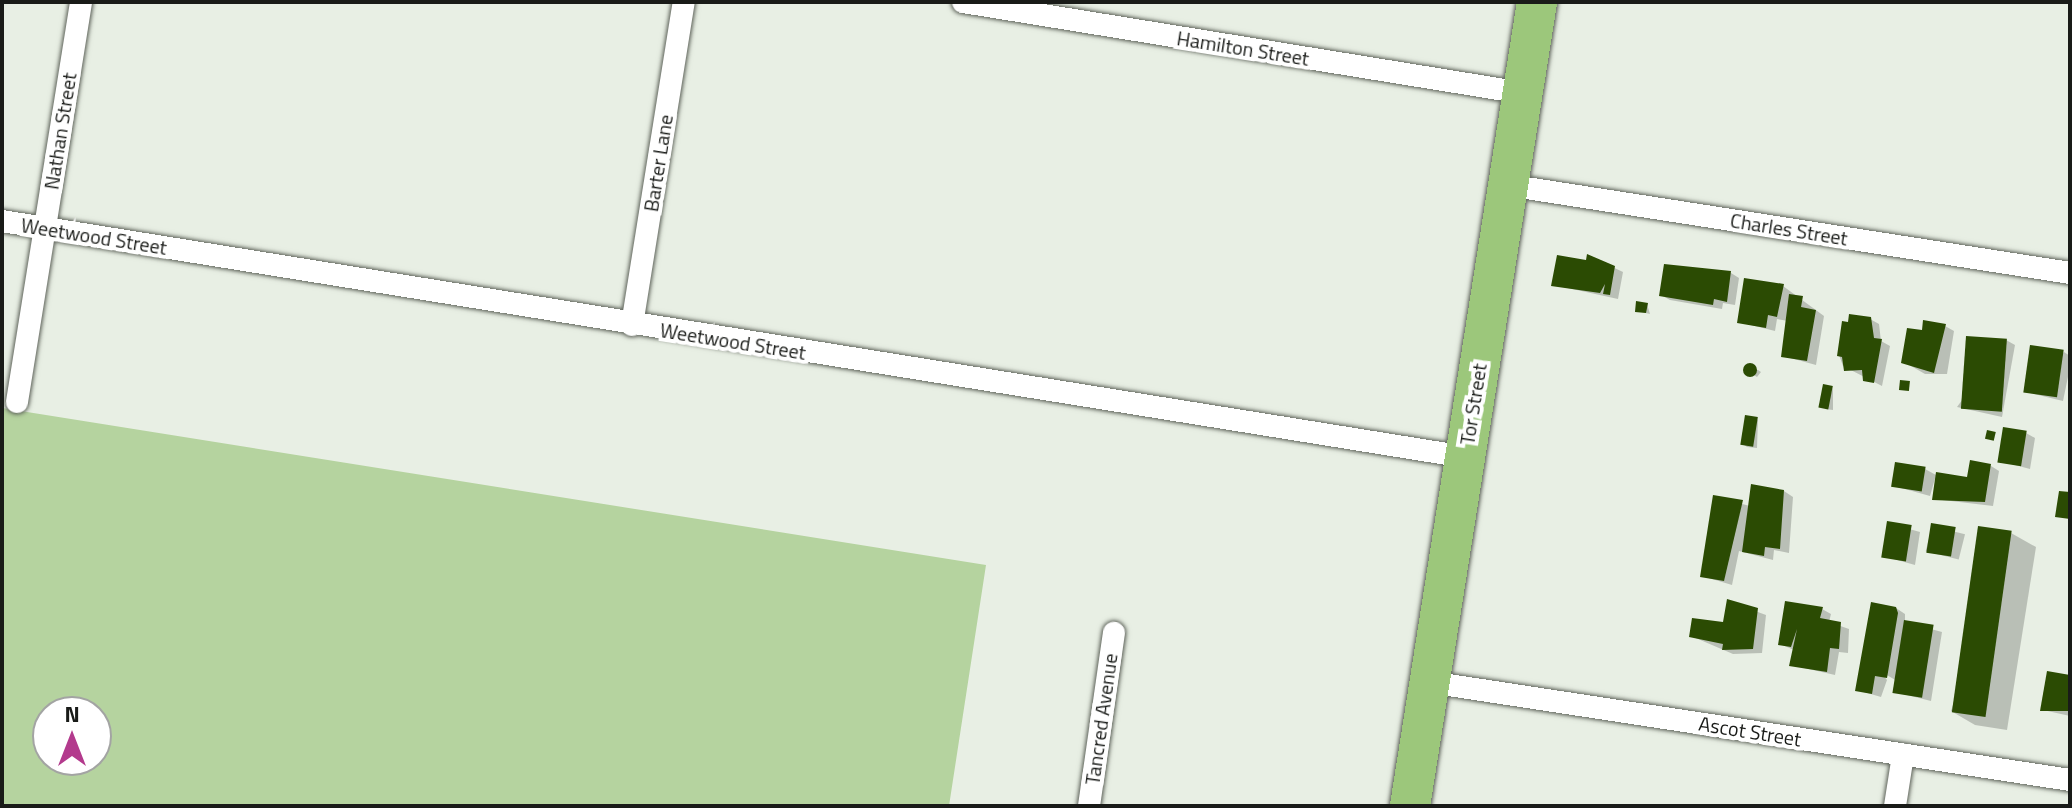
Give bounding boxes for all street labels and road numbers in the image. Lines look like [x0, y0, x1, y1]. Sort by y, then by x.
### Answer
street label: Hamilton Street [1175, 26, 1311, 70]
street label: Nathan Street [39, 71, 81, 191]
street label: Barter Lane [638, 113, 678, 213]
street label: Charles Street [1729, 208, 1849, 250]
street label: Weetwood Street [19, 213, 169, 259]
street label: Weetwood Street [658, 318, 808, 364]
street label: Tor Street [1455, 362, 1491, 446]
street label: Tancred Avenue [1080, 652, 1122, 786]
street label: Ascot Street [1697, 711, 1803, 751]

